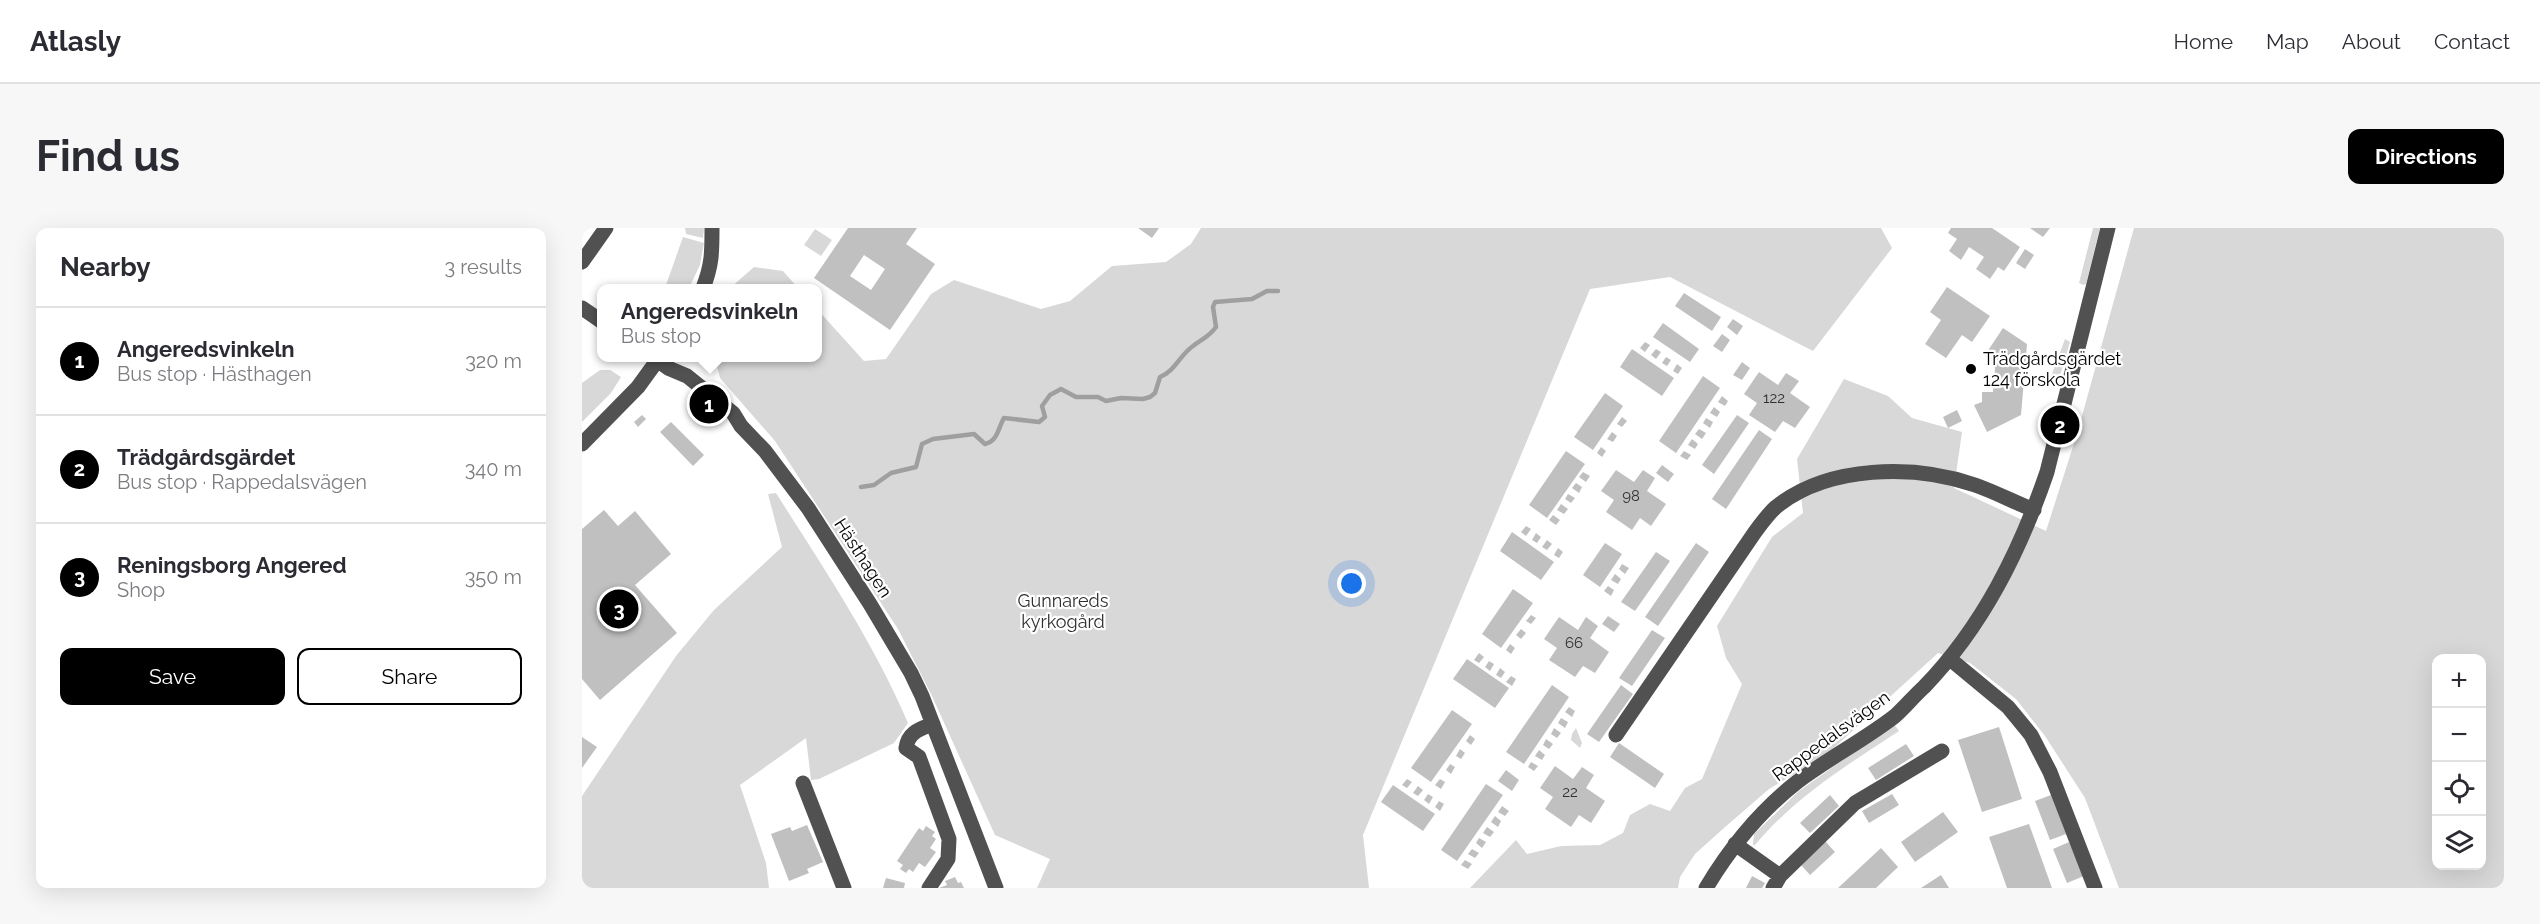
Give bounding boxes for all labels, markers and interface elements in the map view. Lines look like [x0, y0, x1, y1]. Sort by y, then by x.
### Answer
text: Atlasly [30, 25, 121, 58]
text: Home [2174, 29, 2233, 54]
text: Map [2266, 29, 2309, 54]
text: About [2342, 29, 2401, 54]
text: Contact [2434, 29, 2510, 54]
button: Directions [2348, 129, 2504, 184]
text: Find us [36, 132, 180, 181]
text: Nearby [60, 252, 150, 282]
text: 3 results [444, 255, 522, 279]
popup [597, 284, 822, 362]
text: Angeredsvinkeln [621, 298, 798, 324]
text: Bus stop [621, 324, 701, 348]
text: Angeredsvinkeln [117, 336, 295, 362]
place label: Trädgårdsgärdet 124 förskola [1983, 348, 2121, 390]
text: 1 [75, 349, 84, 373]
text: 320 m [465, 349, 522, 373]
text: Bus stop · Hästhagen [117, 362, 312, 386]
marker: Trädgårdsgärdet 124 förskola [1964, 362, 1978, 376]
pin: 1 [690, 382, 728, 426]
house number: 122 [1763, 389, 1785, 407]
pin: 2 [2040, 402, 2080, 448]
text: Trädgårdsgärdet [117, 444, 296, 470]
text: 2 [74, 457, 85, 481]
text: 340 m [465, 457, 522, 481]
text: Bus stop · Rappedalsvägen [117, 470, 367, 494]
house number: 98 [1622, 487, 1640, 505]
street label: Hästhagen [830, 514, 897, 601]
text: Reningsborg Angered [117, 552, 347, 578]
text: 3 [74, 565, 85, 589]
text: 350 m [465, 565, 522, 589]
your location [1337, 569, 1366, 598]
text: Shop [117, 578, 165, 602]
pin: 3 [600, 586, 639, 632]
park label: Gunnareds kyrkogård [1018, 590, 1109, 632]
house number: 66 [1565, 634, 1583, 652]
button: Save [60, 648, 285, 705]
button: Share [297, 648, 522, 705]
map controls [2432, 654, 2486, 870]
button: + [2432, 654, 2486, 708]
street label: Rappedalsvägen [1768, 686, 1893, 785]
button: − [2432, 708, 2486, 762]
button: locate [2432, 762, 2486, 816]
house number: 22 [1562, 783, 1578, 801]
button: layers [2432, 816, 2486, 870]

